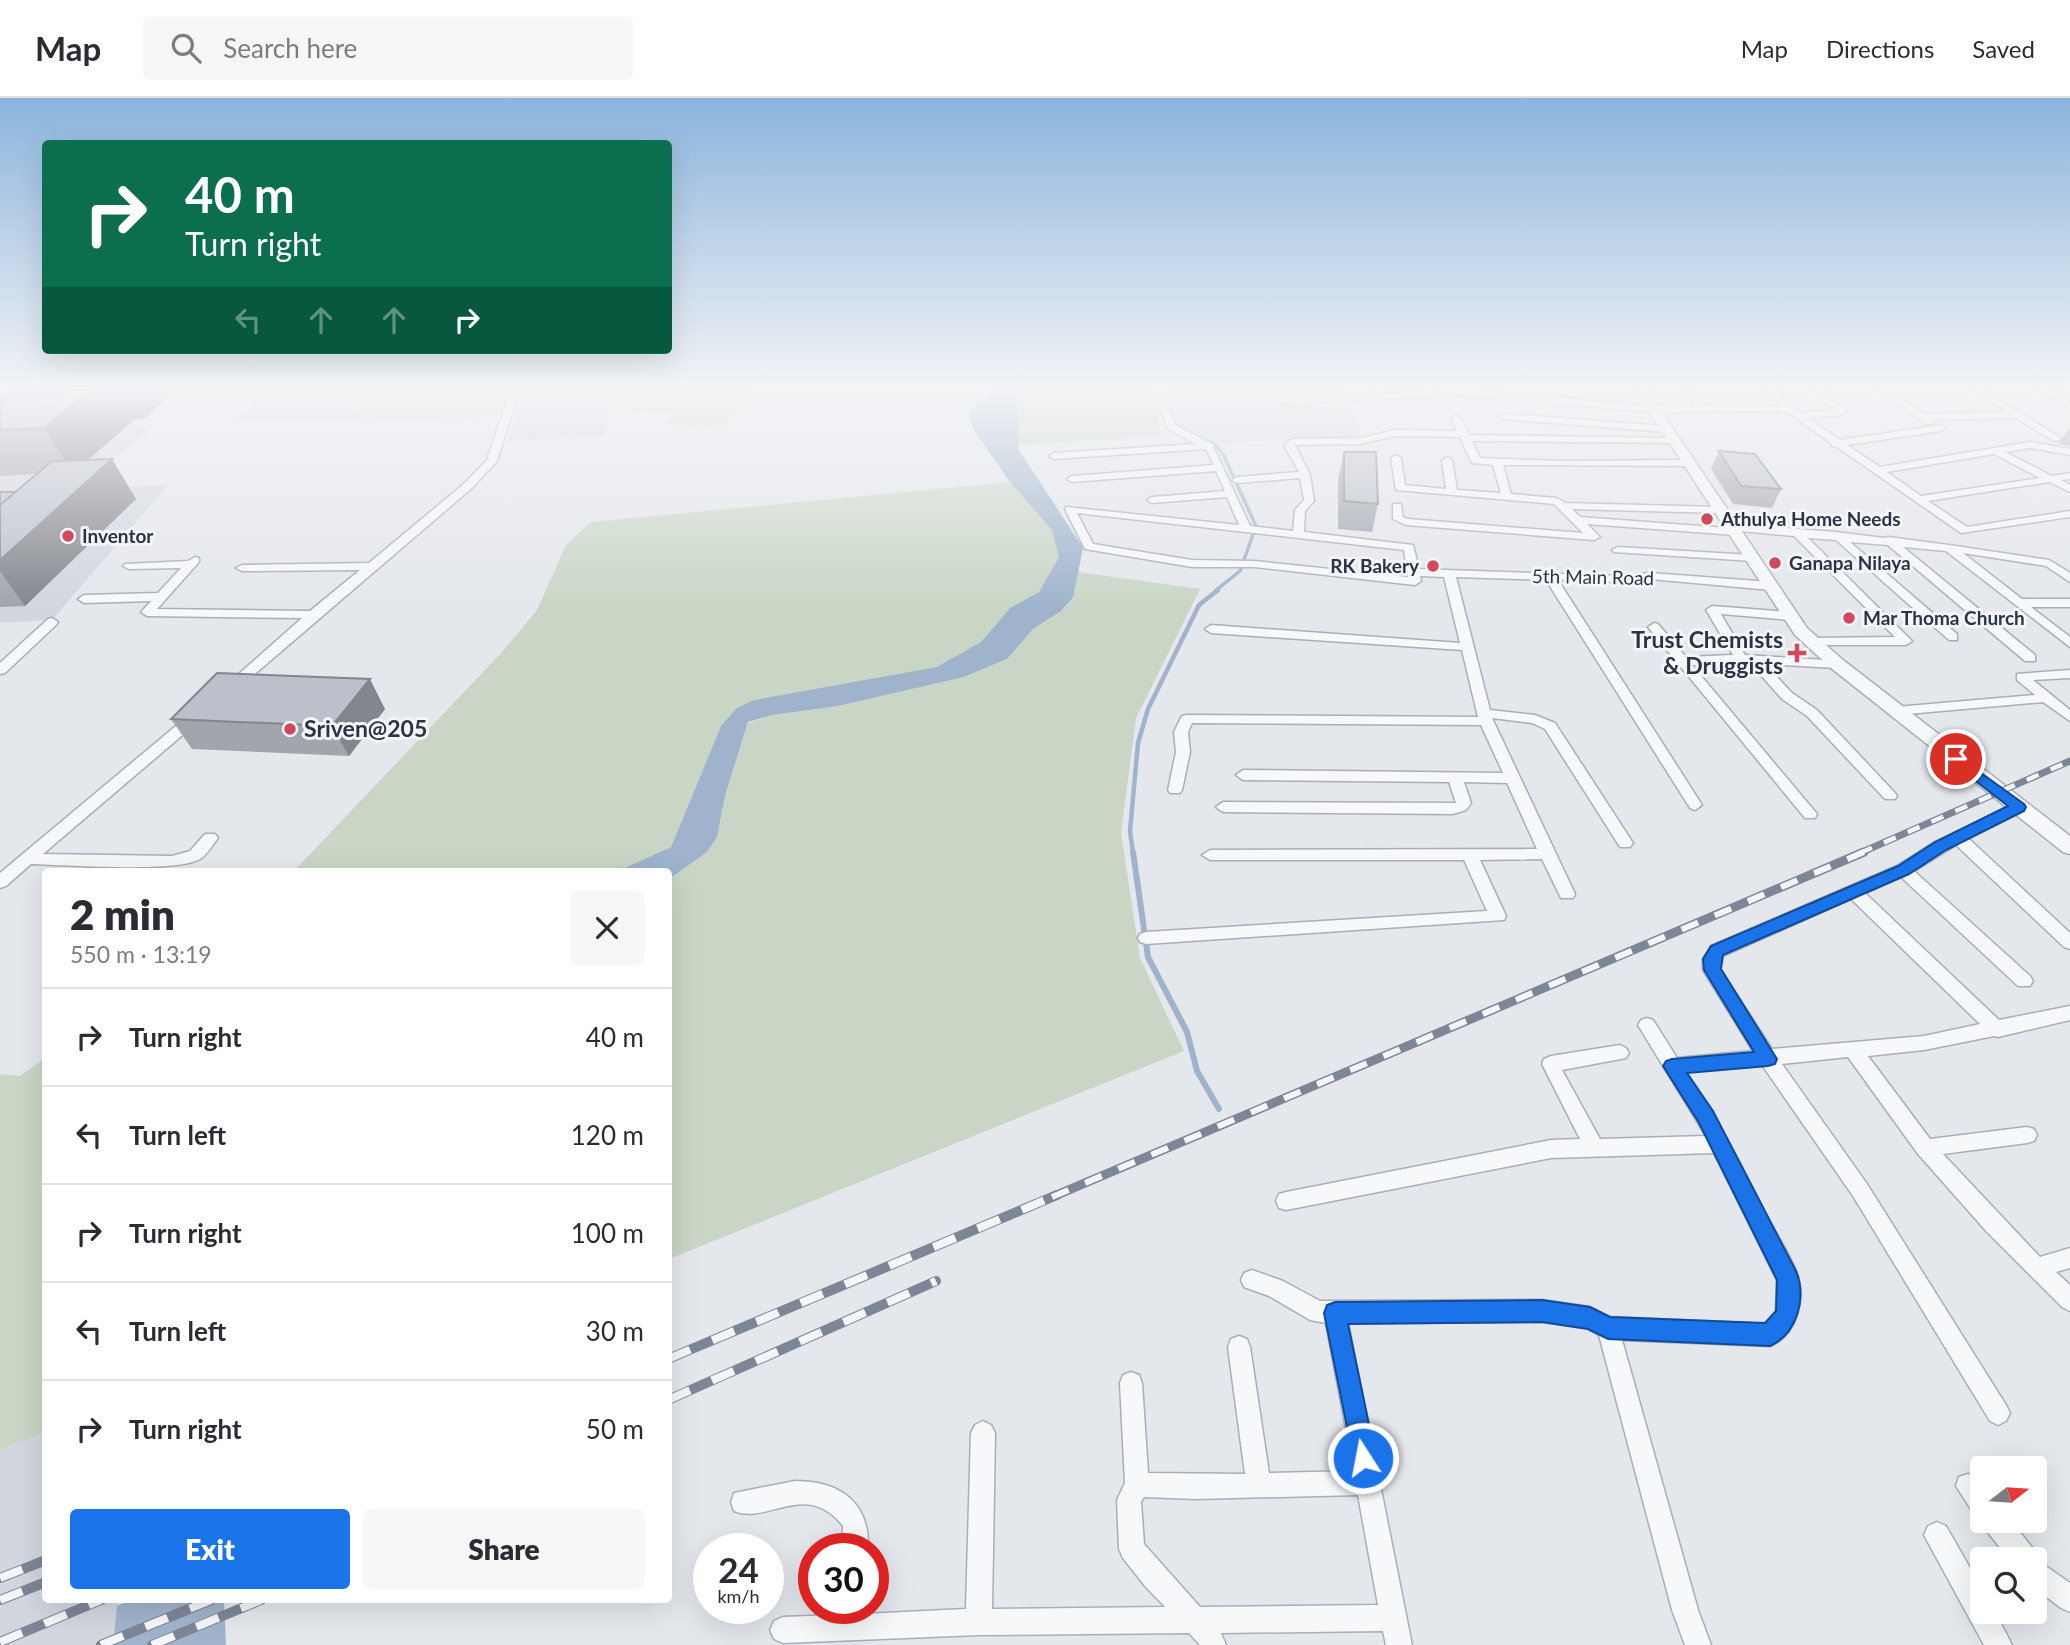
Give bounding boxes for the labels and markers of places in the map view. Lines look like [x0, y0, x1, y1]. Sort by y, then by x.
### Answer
place label: Athulya Home Needs [1720, 507, 1901, 530]
marker: Athulya Home Needs [1699, 511, 1715, 527]
place label: Inventor [82, 524, 154, 547]
marker: Inventor [60, 528, 76, 544]
place label: Ganapa Nilaya [1789, 551, 1911, 574]
place label: RK Bakery [1330, 554, 1420, 577]
marker: Ganapa Nilaya [1767, 555, 1783, 571]
marker: RK Bakery [1425, 558, 1441, 574]
place label: Mar Thoma Church [1863, 606, 2025, 629]
marker: Mar Thoma Church [1841, 610, 1857, 626]
place label: Trust Chemists & Druggists [1631, 625, 1783, 679]
marker: Trust Chemists & Druggists [1789, 645, 1805, 661]
place label: Sriven@205 [304, 714, 427, 742]
marker: Sriven@205 [282, 721, 298, 737]
pin [1926, 729, 1986, 789]

